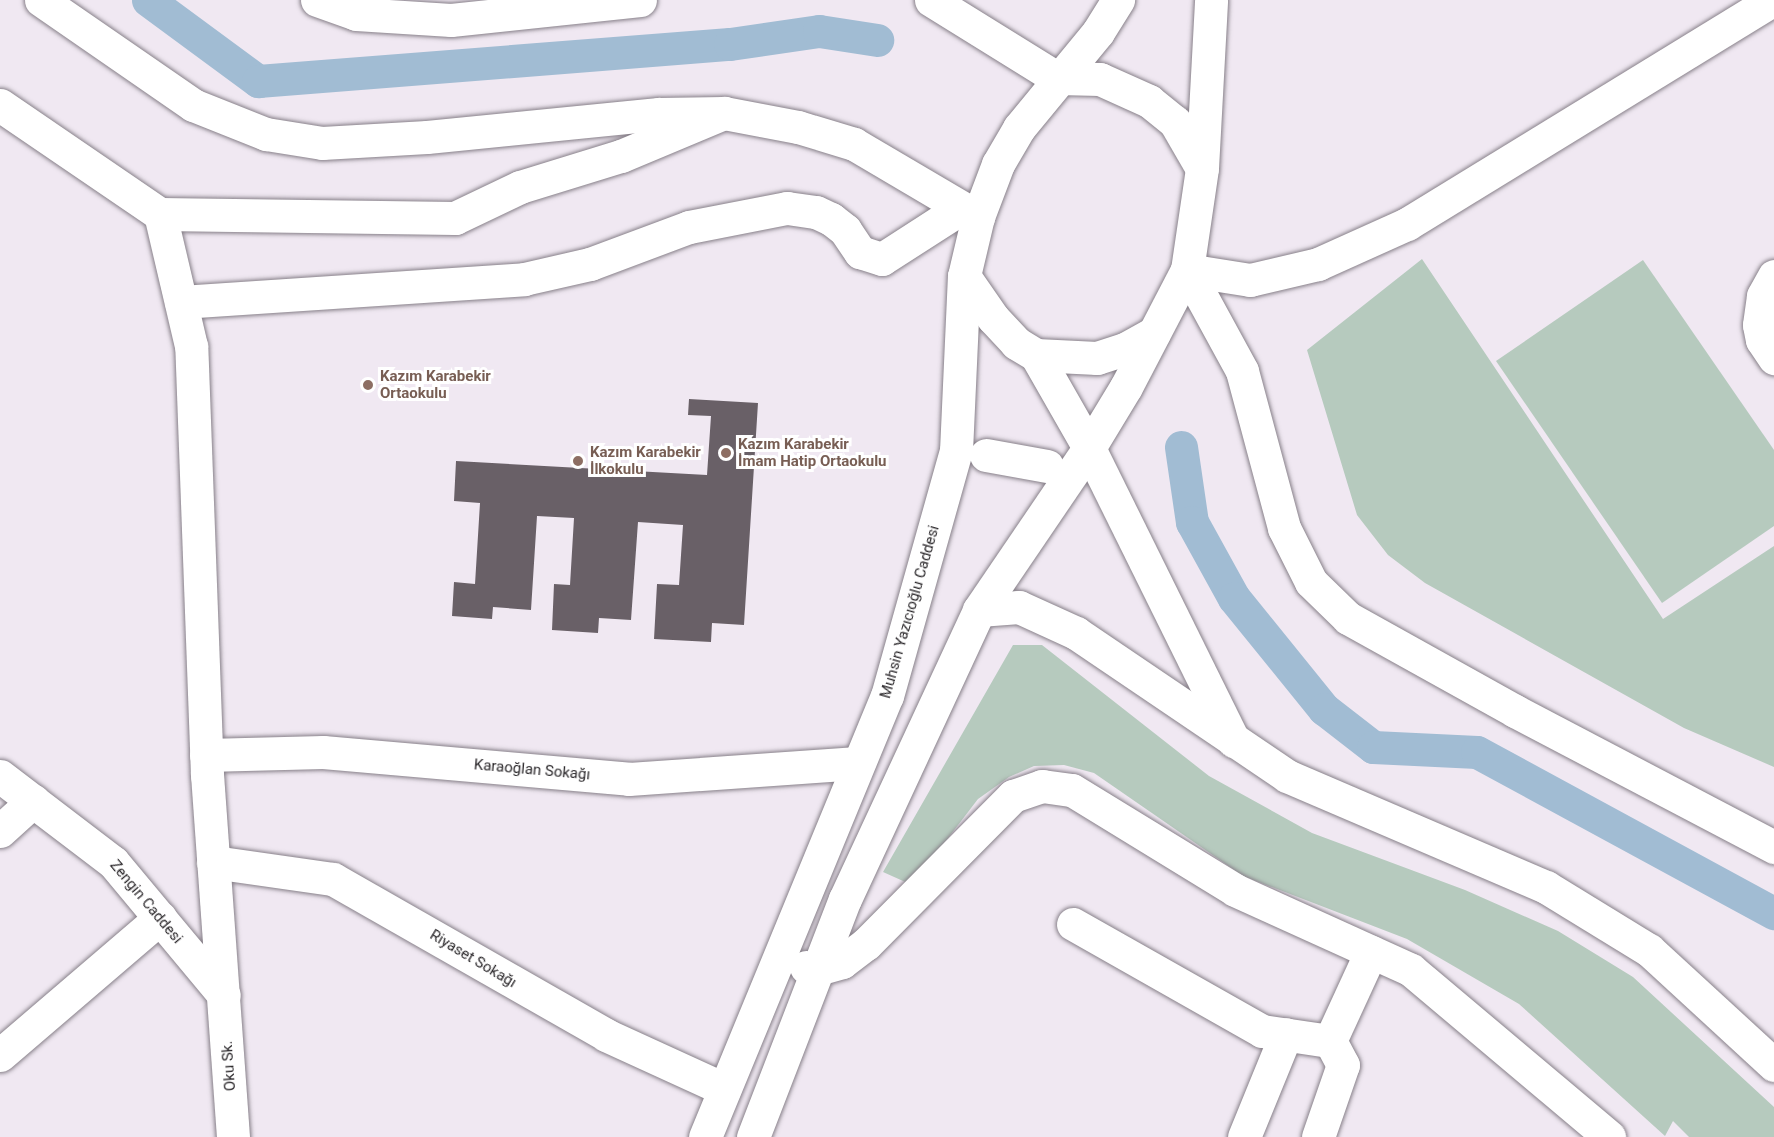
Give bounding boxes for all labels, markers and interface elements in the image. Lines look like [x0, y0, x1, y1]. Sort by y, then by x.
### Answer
place label: Kazım Karabekir Ortaokulu [380, 367, 491, 402]
marker: Kazım Karabekir Ortaokulu [361, 378, 375, 392]
place label: Kazım Karabekir İmam Hatip Ortaokulu [738, 435, 887, 470]
place label: Kazım Karabekir İlkokulu [590, 443, 701, 478]
marker: Kazım Karabekir İmam Hatip Ortaokulu [719, 446, 733, 460]
marker: Kazım Karabekir İlkokulu [571, 454, 585, 468]
street label: Muhsin Yazıcıoğlu Caddesi [877, 523, 943, 701]
street label: Karaoğlan Sokağı [473, 756, 591, 784]
street label: Zengin Caddesi [106, 857, 186, 947]
street label: Riyaset Sokağı [426, 926, 520, 992]
street label: Oku Sk. [218, 1040, 240, 1092]

